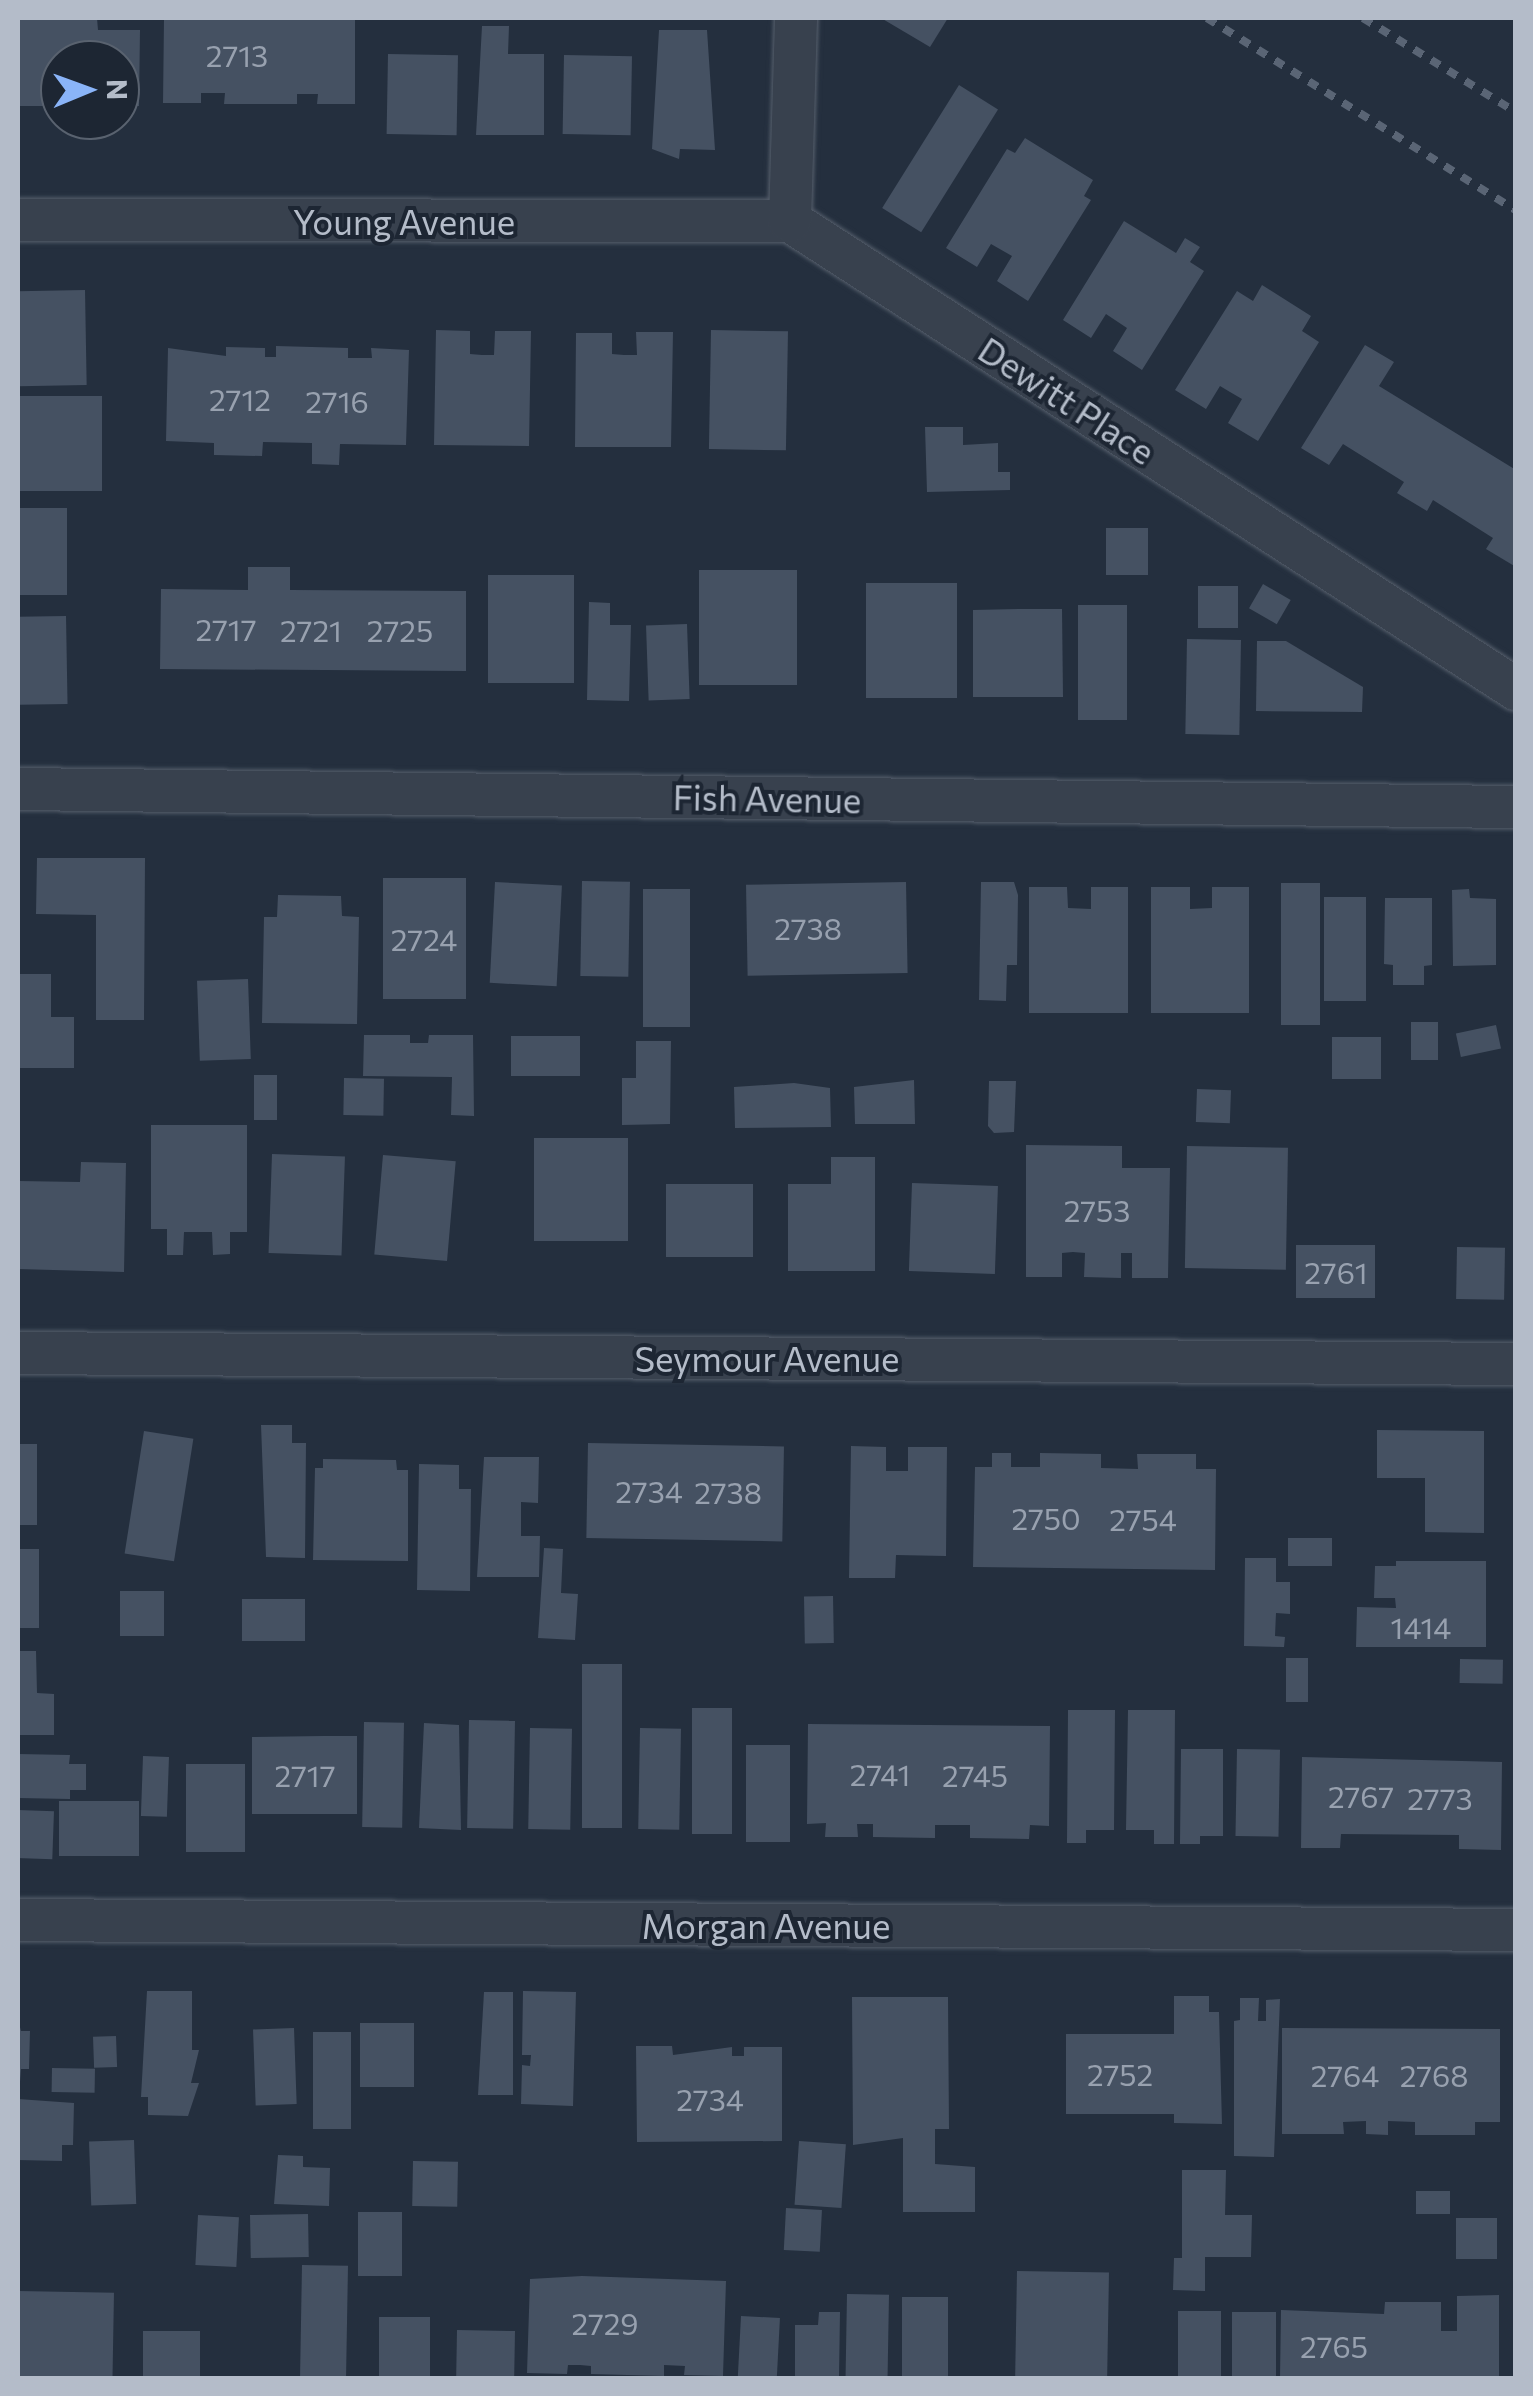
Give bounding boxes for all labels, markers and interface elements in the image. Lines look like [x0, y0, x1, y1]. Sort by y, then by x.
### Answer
house number: 2713 [206, 37, 268, 73]
north arrow [40, 40, 140, 140]
text: N [101, 79, 135, 100]
street label: Young Avenue [293, 200, 515, 242]
street label: Dewitt Place [971, 328, 1163, 472]
house number: 2712 [209, 381, 271, 417]
house number: 2716 [305, 383, 369, 419]
house number: 2717 [195, 611, 257, 647]
house number: 2721 [280, 612, 342, 648]
house number: 2725 [367, 612, 433, 648]
street label: Fish Avenue [672, 775, 862, 821]
house number: 2738 [774, 910, 842, 946]
house number: 2724 [391, 921, 457, 957]
house number: 2753 [1064, 1192, 1130, 1228]
house number: 2761 [1304, 1254, 1368, 1290]
street label: Seymour Avenue [634, 1337, 900, 1379]
house number: 2734 [615, 1473, 683, 1509]
house number: 2738 [694, 1474, 762, 1510]
house number: 2750 [1011, 1500, 1081, 1536]
house number: 2754 [1109, 1501, 1177, 1537]
house number: 1414 [1391, 1609, 1451, 1645]
house number: 2741 [850, 1756, 910, 1792]
house number: 2717 [274, 1757, 336, 1793]
house number: 2745 [942, 1757, 1008, 1793]
house number: 2767 [1328, 1778, 1394, 1814]
house number: 2773 [1407, 1780, 1473, 1816]
street label: Morgan Avenue [642, 1904, 890, 1946]
house number: 2752 [1087, 2056, 1153, 2092]
house number: 2764 [1311, 2057, 1379, 2093]
house number: 2768 [1400, 2057, 1468, 2093]
house number: 2734 [676, 2081, 744, 2117]
house number: 2729 [571, 2305, 639, 2341]
house number: 2765 [1300, 2328, 1368, 2364]

